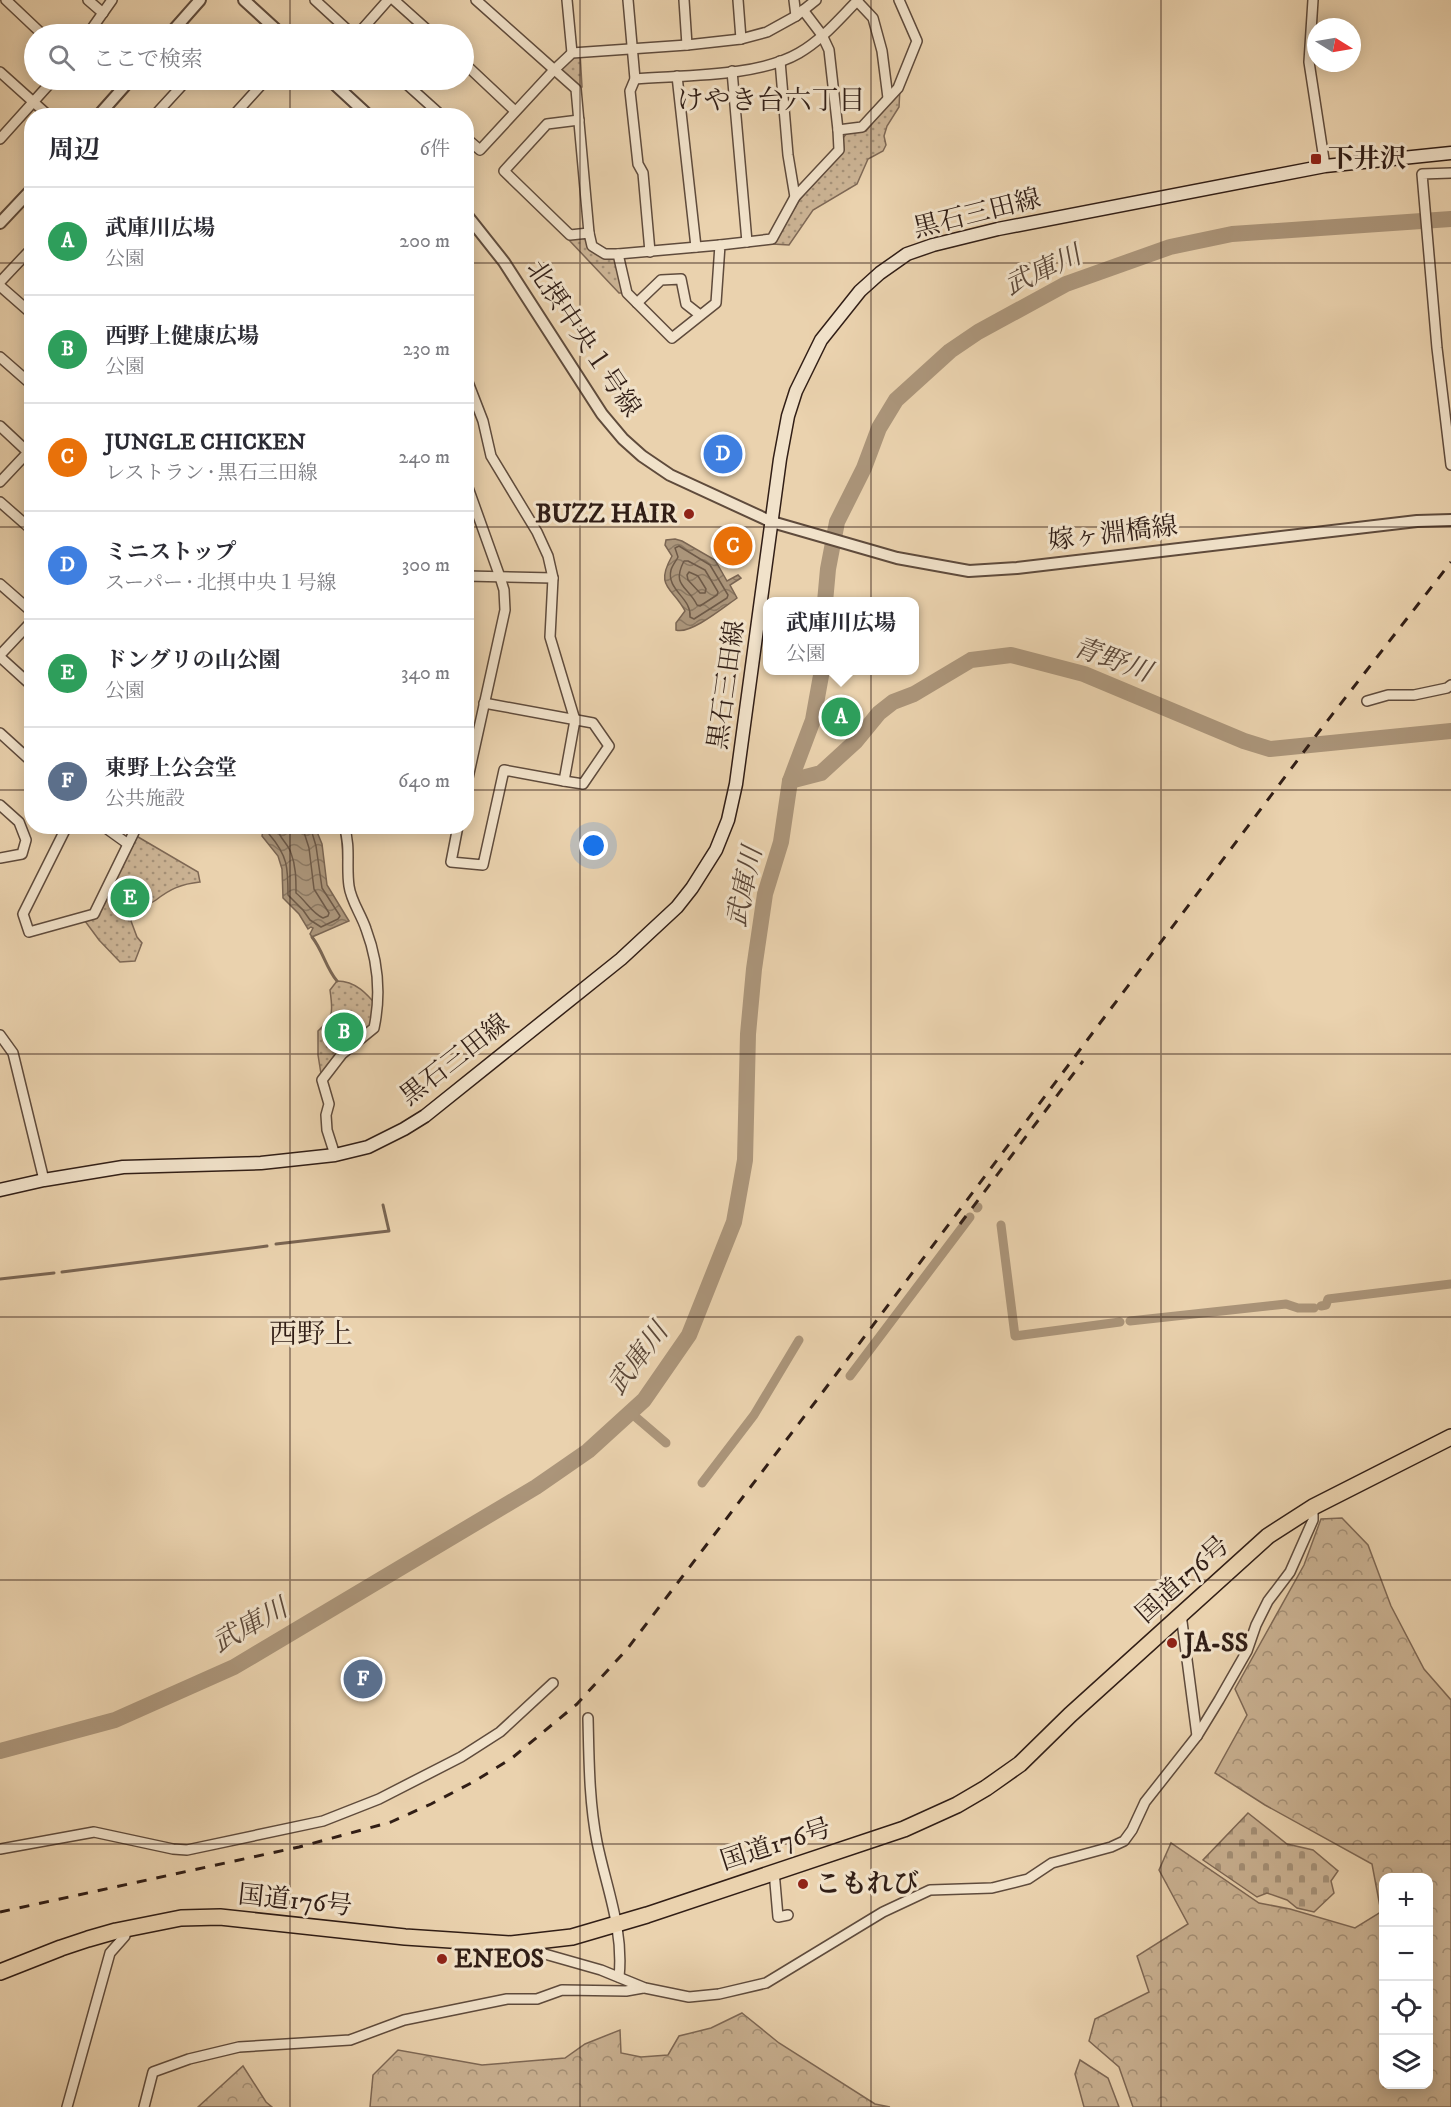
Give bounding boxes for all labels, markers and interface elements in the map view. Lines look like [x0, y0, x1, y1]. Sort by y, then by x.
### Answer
north arrow [1307, 18, 1361, 72]
search box [24, 24, 474, 90]
icon: search [45, 41, 78, 74]
text: ここで検索 [93, 46, 203, 73]
district label: けやき台六丁目 [677, 84, 866, 118]
text: 周辺 [48, 134, 100, 167]
text: 6件 [420, 137, 450, 162]
place label: 下井沢 [1328, 143, 1406, 176]
marker: 下井沢 [1309, 152, 1323, 166]
street label: 黒石三田線 [910, 182, 1044, 246]
text: 武庫川広場 [105, 215, 215, 242]
text: A [61, 229, 74, 254]
text: 200 m [399, 229, 450, 254]
water label: 武庫川 [999, 237, 1090, 304]
text: 公園 [105, 247, 145, 272]
street label: 北摂中央１号線 [518, 254, 648, 424]
text: 西野上健康広場 [105, 323, 259, 350]
text: B [61, 337, 74, 362]
text: 230 m [403, 337, 450, 362]
text: 公園 [105, 355, 145, 380]
text: JUNGLE CHICKEN [105, 429, 306, 456]
pin: D [704, 432, 742, 476]
text: C [61, 445, 74, 470]
text: 240 m [399, 445, 450, 470]
text: レストラン · 黒石三田線 [105, 461, 318, 486]
place label: BUZZ HAIR [535, 498, 678, 531]
marker: BUZZ HAIR [682, 507, 696, 521]
street label: 嫁ヶ淵橋線 [1046, 510, 1180, 558]
pin: C [714, 524, 752, 568]
text: ミニストップ [105, 539, 236, 566]
text: D [60, 553, 75, 578]
text: 300 m [402, 553, 450, 578]
text: スーパー · 北摂中央１号線 [105, 571, 336, 596]
popup [763, 597, 919, 675]
text: 武庫川広場 [786, 610, 896, 637]
street label: 黒石三田線 [702, 618, 752, 752]
water label: 青野川 [1068, 630, 1159, 691]
text: 公園 [786, 642, 826, 667]
text: ドングリの山公園 [105, 647, 281, 674]
text: E [60, 661, 75, 686]
text: 340 m [401, 661, 450, 686]
text: 公園 [105, 679, 145, 704]
pin: A [822, 694, 860, 740]
text: 東野上公会堂 [105, 755, 237, 782]
text: F [61, 769, 74, 794]
text: 640 m [398, 769, 450, 794]
text: 公共施設 [105, 787, 185, 812]
your location [579, 831, 608, 860]
water label: 武庫川 [720, 841, 771, 930]
pin: E [110, 876, 150, 920]
street label: 黒石三田線 [394, 1007, 516, 1113]
pin: B [324, 1010, 364, 1054]
water label: 武庫川 [600, 1314, 678, 1402]
district label: 西野上 [269, 1317, 353, 1352]
street label: 国道176号 [1129, 1529, 1237, 1631]
water label: 武庫川 [206, 1590, 296, 1661]
place label: JA-SS [1181, 1627, 1248, 1660]
marker: JA-SS [1165, 1636, 1179, 1650]
pin: F [344, 1656, 382, 1702]
street label: 国道176号 [716, 1812, 836, 1878]
place label: こもれび [815, 1868, 919, 1901]
map controls [1379, 1873, 1433, 2089]
button: + [1379, 1873, 1433, 1927]
marker: こもれび [796, 1877, 810, 1891]
street label: 国道176号 [236, 1879, 354, 1923]
button: − [1379, 1927, 1433, 1981]
place label: ENEOS [454, 1943, 544, 1976]
marker: ENEOS [435, 1952, 449, 1966]
button: locate [1379, 1981, 1433, 2035]
button: layers [1379, 2035, 1433, 2089]

